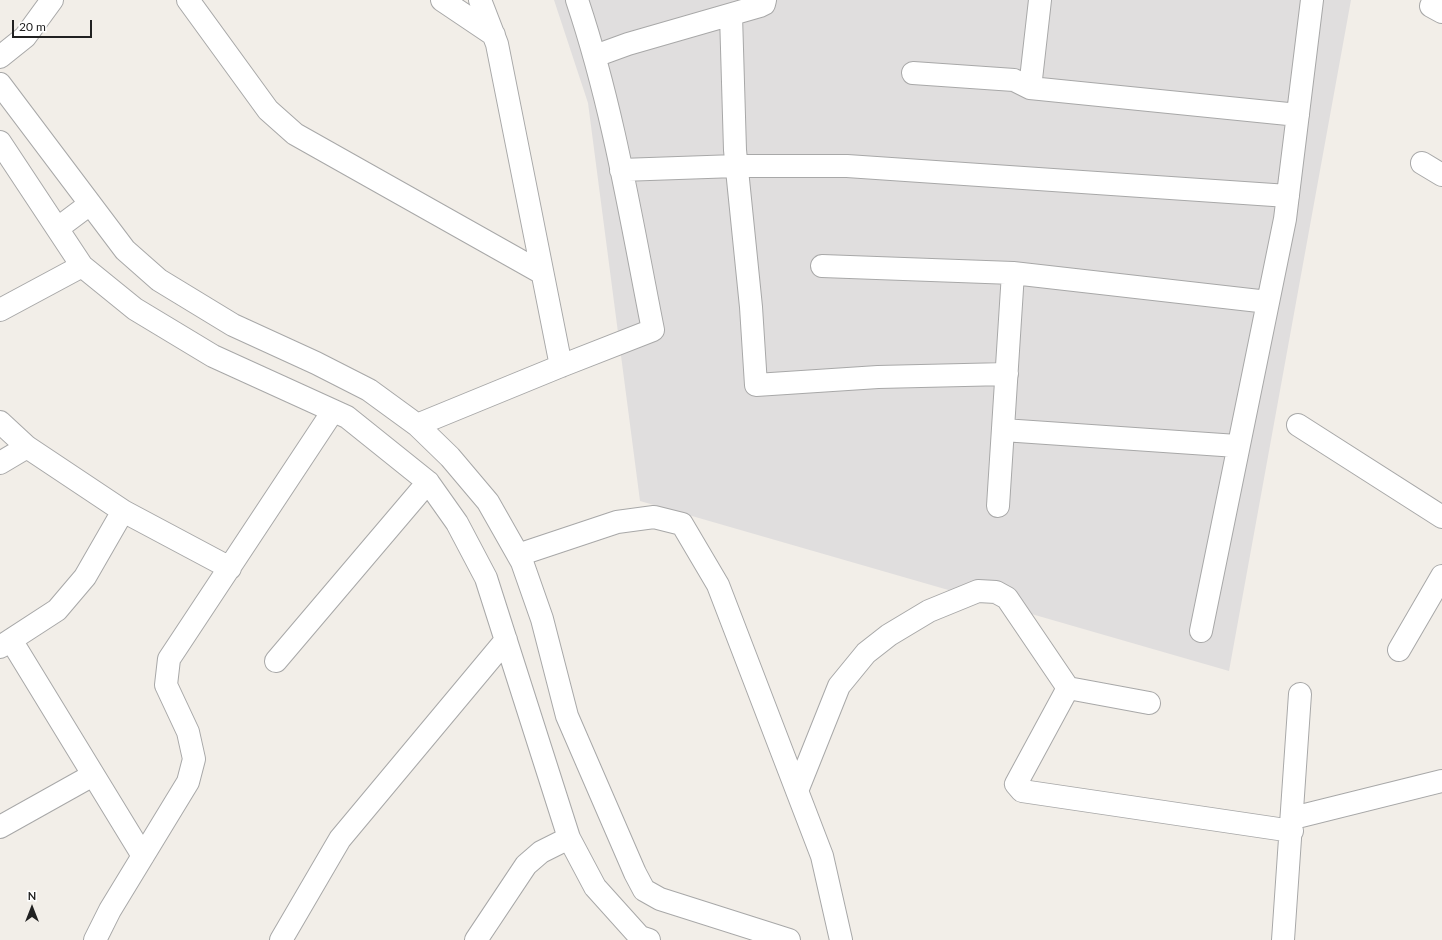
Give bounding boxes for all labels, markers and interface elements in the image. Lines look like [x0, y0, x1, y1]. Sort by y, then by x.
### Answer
scale bar [14, 12, 94, 38]
text: 20 m [19, 19, 46, 34]
north arrow [12, 888, 52, 928]
text: N [28, 889, 36, 902]

